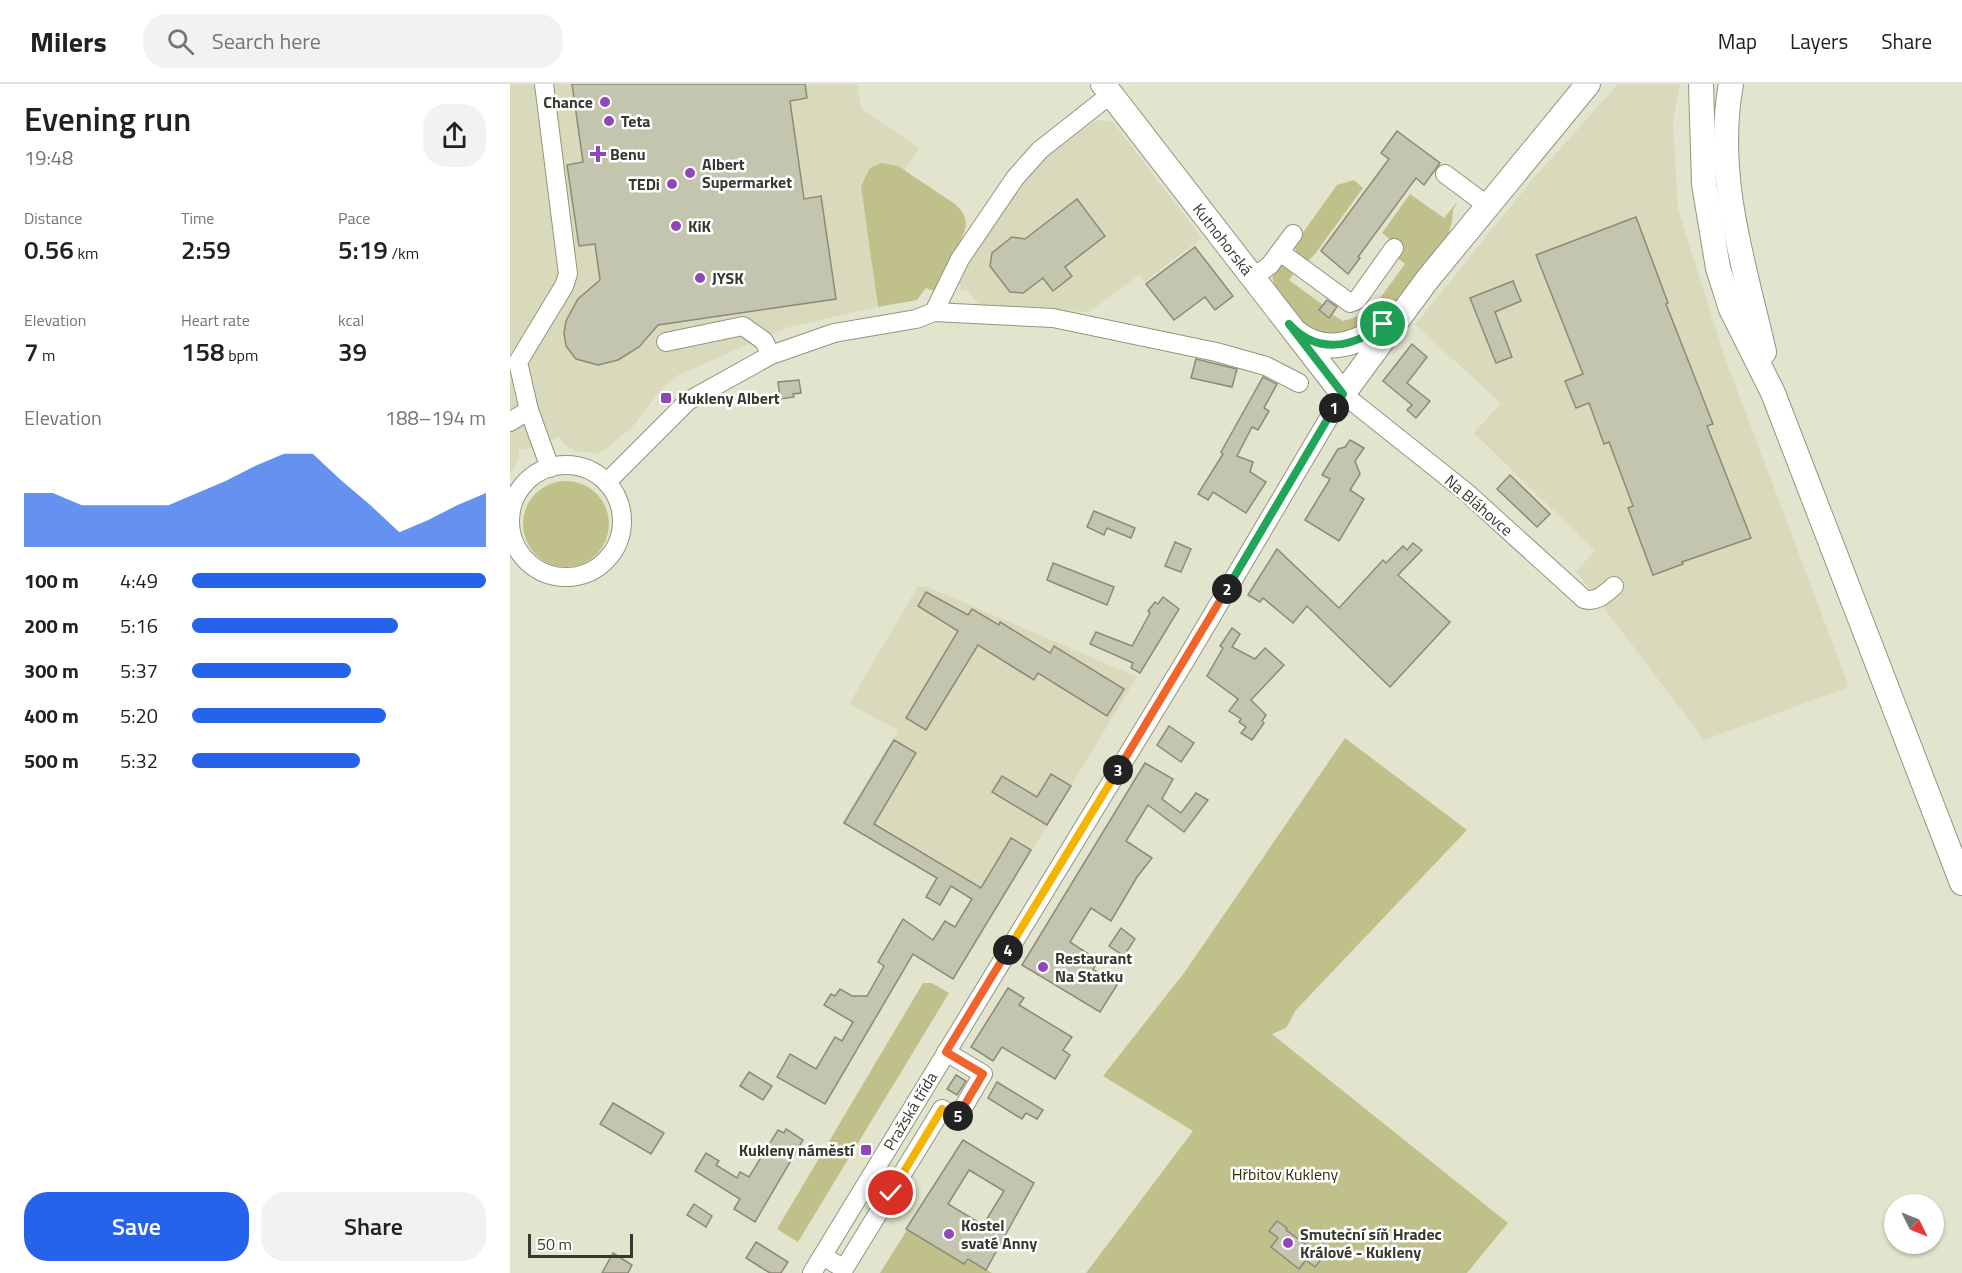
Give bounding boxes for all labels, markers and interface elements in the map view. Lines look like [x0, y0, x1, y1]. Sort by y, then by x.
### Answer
search box [143, 14, 563, 68]
text: Milers [30, 20, 107, 63]
text: Search here [212, 24, 321, 58]
icon: search [164, 25, 197, 58]
text: Map [1718, 25, 1757, 57]
text: Layers [1790, 25, 1848, 57]
text: Share [1881, 25, 1932, 57]
place label: Chance [543, 90, 593, 114]
text: Evening run [24, 94, 191, 144]
marker: Chance [598, 95, 612, 109]
button: share [423, 104, 486, 167]
place label: Teta [621, 109, 650, 133]
marker: Teta [602, 114, 616, 128]
text: 19:48 [24, 142, 73, 173]
place label: Benu [610, 142, 646, 166]
marker: Benu [591, 147, 605, 161]
place label: Albert Supermarket [702, 152, 792, 194]
marker: Albert Supermarket [683, 166, 697, 180]
place label: TEDi [628, 172, 660, 196]
marker: TEDi [665, 177, 679, 191]
street label: Kutnohorská [1187, 198, 1259, 280]
text: Distance [24, 206, 82, 230]
text: Time [181, 206, 214, 230]
text: Pace [338, 206, 370, 230]
place label: KiK [688, 214, 712, 238]
marker: KiK [669, 219, 683, 233]
text: 0.56 [24, 230, 74, 269]
text: 2:59 [181, 230, 231, 269]
text: 5:19 [338, 230, 388, 269]
text: km [74, 241, 98, 265]
text: /km [388, 241, 419, 265]
place label: JYSK [712, 266, 744, 290]
marker: JYSK [693, 271, 707, 285]
pin [1357, 298, 1408, 349]
icon: arrive [1366, 307, 1399, 340]
text: Elevation [24, 308, 86, 332]
text: Heart rate [181, 308, 250, 332]
text: kcal [338, 308, 364, 332]
text: 7 [24, 332, 39, 371]
text: 158 [181, 332, 225, 371]
text: 39 [338, 332, 367, 371]
text: m [39, 343, 55, 367]
text: bpm [225, 343, 258, 367]
place label: Kukleny Albert [678, 386, 780, 410]
marker: Kukleny Albert [659, 391, 673, 405]
pin: 1 [1319, 393, 1349, 423]
text: 1 [1330, 396, 1338, 420]
text: Elevation [24, 402, 102, 433]
text: 188–194 m [385, 402, 486, 433]
street label: Na Bláhovce [1440, 469, 1518, 541]
text: 100 m [24, 565, 79, 596]
text: 4:49 [120, 565, 158, 596]
pin: 2 [1212, 574, 1242, 604]
text: 2 [1223, 577, 1231, 601]
text: 200 m [24, 610, 79, 641]
text: 5:16 [120, 610, 158, 641]
text: 300 m [24, 655, 79, 686]
text: 5:37 [120, 655, 158, 686]
text: 400 m [24, 700, 79, 731]
text: 5:20 [120, 700, 158, 731]
text: 500 m [24, 745, 79, 776]
text: 5:32 [120, 745, 158, 776]
pin: 3 [1103, 755, 1133, 785]
text: 3 [1114, 758, 1122, 782]
pin: 4 [993, 935, 1023, 965]
text: 4 [1004, 938, 1012, 962]
place label: Restaurant Na Statku [1055, 946, 1132, 988]
marker: Restaurant Na Statku [1036, 960, 1050, 974]
street label: Pražská třída [877, 1067, 943, 1155]
pin: 5 [943, 1101, 973, 1131]
text: 5 [954, 1104, 962, 1128]
place label: Kukleny náměstí [739, 1138, 856, 1162]
marker: Kukleny náměstí [859, 1143, 873, 1157]
park label: Hřbitov Kukleny [1232, 1162, 1338, 1186]
pin [865, 1167, 916, 1218]
icon: check [874, 1176, 907, 1209]
button: Save [24, 1192, 249, 1261]
button: Share [261, 1192, 486, 1261]
north arrow [1884, 1194, 1944, 1254]
map controls [1884, 1194, 1944, 1254]
place label: Kostel svaté Anny [961, 1213, 1037, 1255]
place label: Smuteční síň Hradec Králové - Kukleny [1300, 1222, 1442, 1264]
marker: Kostel svaté Anny [942, 1227, 956, 1241]
scale bar [528, 1231, 633, 1258]
text: 50 m [537, 1232, 572, 1256]
marker: Smuteční síň Hradec Králové - Kukleny [1281, 1236, 1295, 1250]

